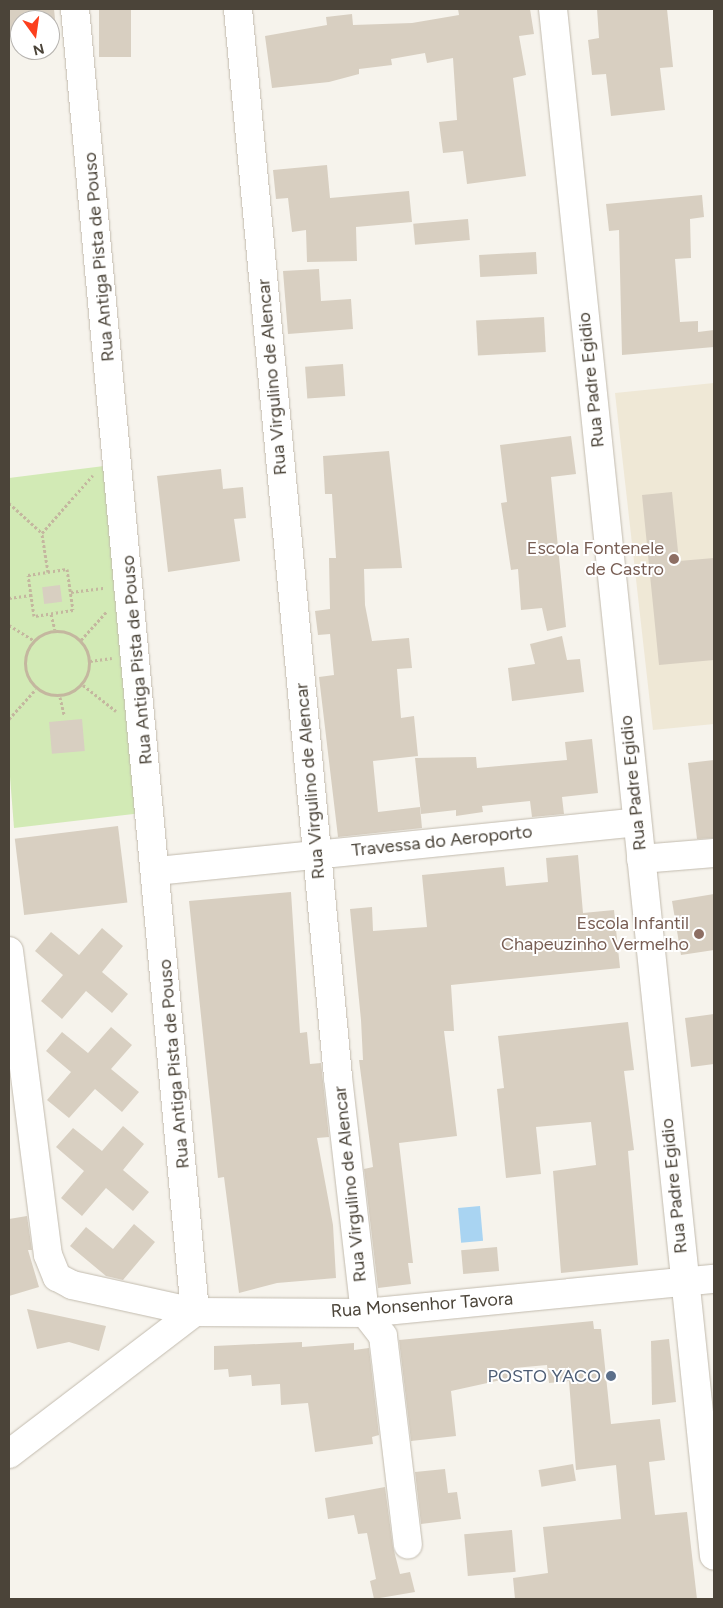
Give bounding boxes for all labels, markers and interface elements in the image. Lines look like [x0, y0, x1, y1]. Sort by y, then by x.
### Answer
north arrow [10, 10, 60, 60]
text: N [31, 40, 46, 59]
street label: Rua Antiga Pista de Pouso [79, 151, 119, 363]
street label: Rua Virgulino de Alencar [253, 278, 291, 476]
street label: Rua Padre Egidio [573, 311, 609, 449]
place label: Escola Fontenele de Castro [527, 538, 664, 580]
marker: Escola Fontenele de Castro [668, 553, 680, 565]
street label: Rua Antiga Pista de Pouso [117, 554, 157, 766]
street label: Rua Virgulino de Alencar [291, 682, 329, 880]
street label: Rua Padre Egidio [615, 714, 651, 852]
street label: Travessa do Aeroporto [350, 821, 534, 861]
place label: Escola Infantil Chapeuzinho Vermelho [501, 913, 689, 956]
marker: Escola Infantil Chapeuzinho Vermelho [693, 928, 705, 940]
street label: Rua Antiga Pista de Pouso [154, 958, 194, 1170]
street label: Rua Virgulino de Alencar [329, 1085, 371, 1283]
street label: Rua Padre Egidio [656, 1117, 692, 1255]
street label: Rua Monsenhor Tavora [330, 1288, 514, 1322]
place label: POSTO YACO [488, 1365, 601, 1387]
marker: POSTO YACO [605, 1370, 617, 1382]

